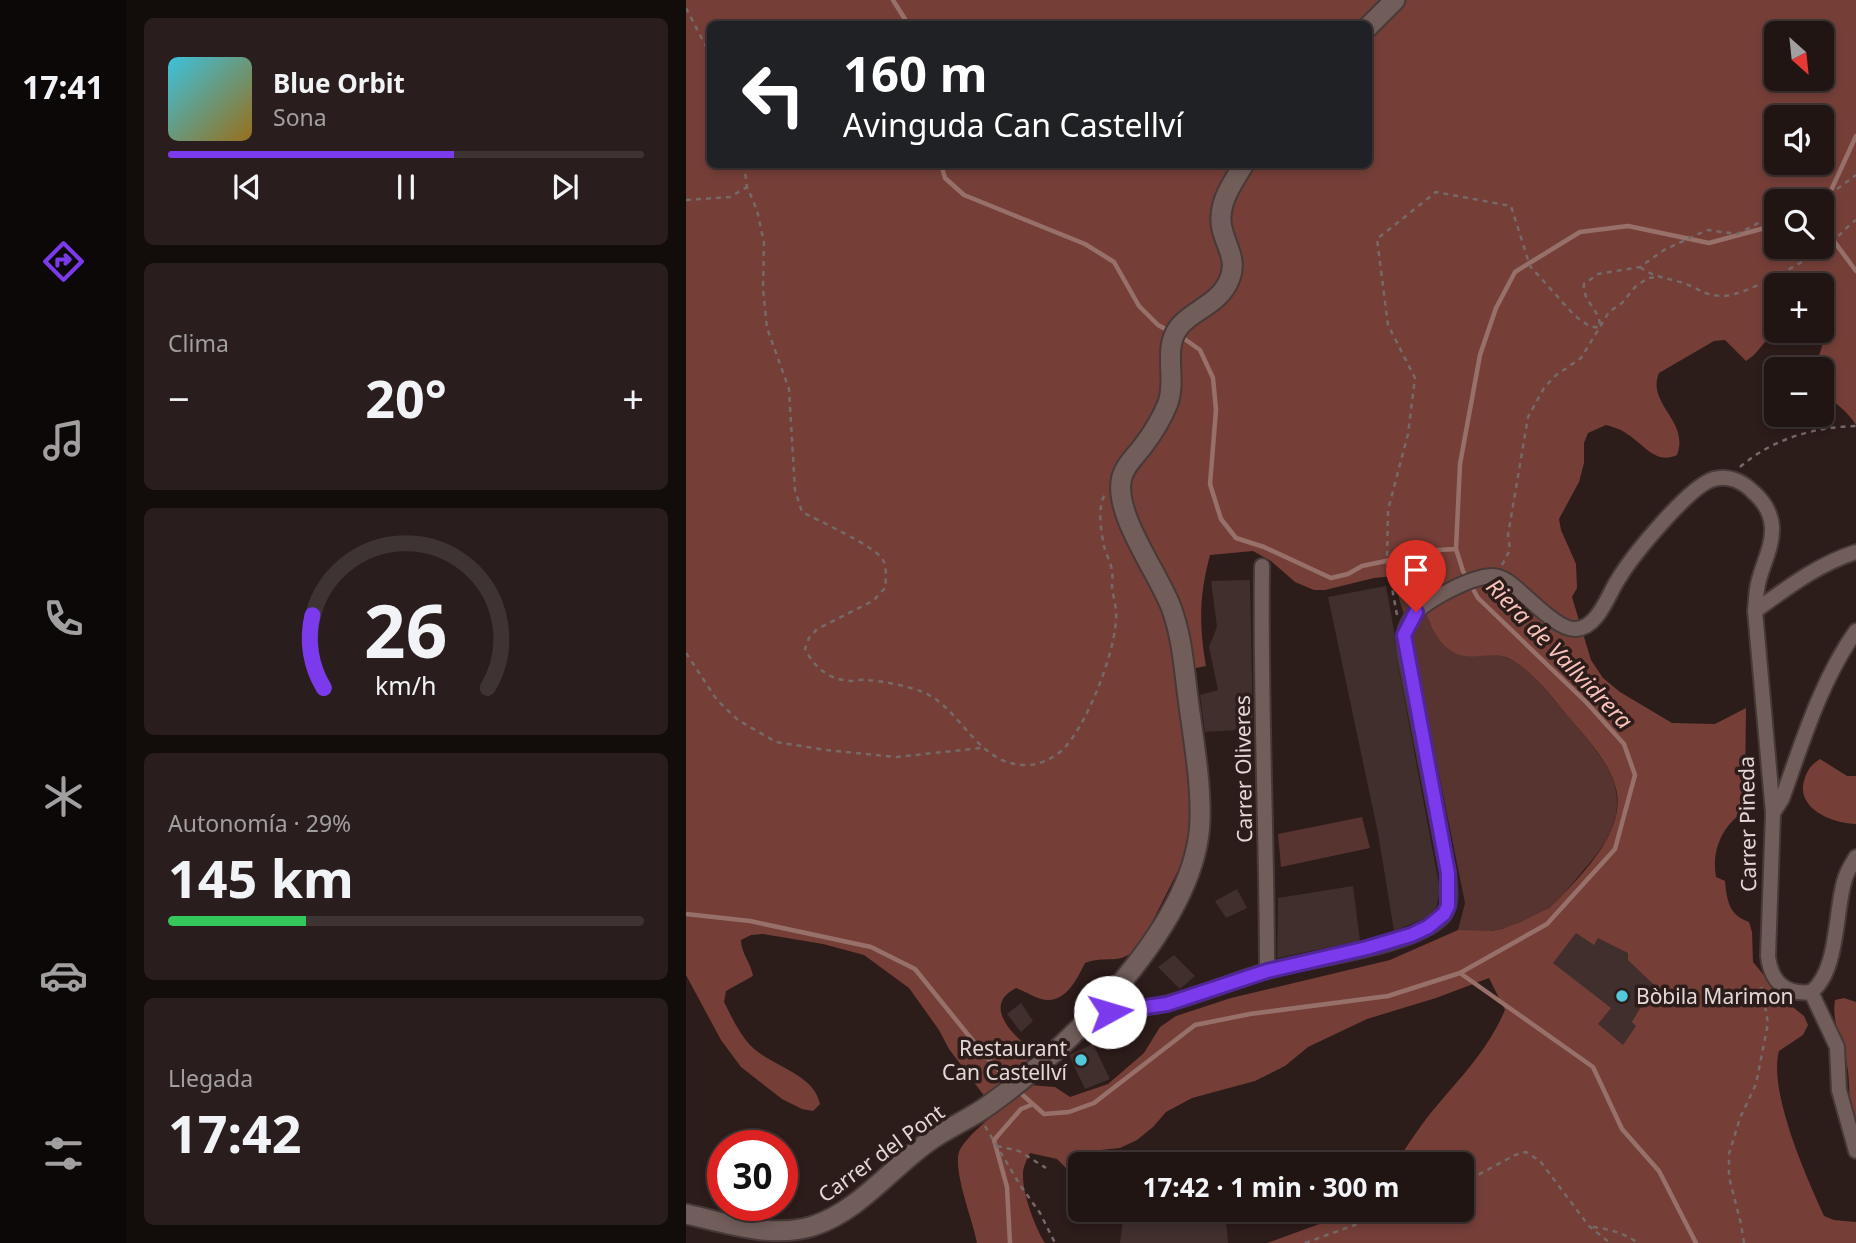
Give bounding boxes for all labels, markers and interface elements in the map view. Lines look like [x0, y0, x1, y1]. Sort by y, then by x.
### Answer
north arrow [1764, 21, 1834, 91]
map controls [1764, 21, 1834, 427]
text: 160 m [843, 40, 988, 106]
icon: left [728, 49, 819, 140]
text: 17:41 [22, 65, 104, 108]
text: Blue Orbit [273, 65, 405, 101]
text: Sona [273, 101, 327, 133]
text: Avinguda Can Castellví [843, 103, 1184, 146]
button: sound [1764, 105, 1834, 175]
icon: previous [228, 168, 266, 206]
icon: pause [387, 168, 425, 206]
icon: next [546, 168, 584, 206]
button: search [1764, 189, 1834, 259]
icon: directions [39, 237, 88, 286]
button: + [1764, 273, 1834, 343]
text: Clima [168, 327, 229, 359]
button: − [1764, 357, 1834, 427]
text: 20° [365, 362, 447, 433]
text: − [168, 372, 190, 424]
text: + [622, 372, 644, 424]
icon: music [39, 416, 88, 465]
pin [1386, 540, 1446, 612]
icon: arrive [1397, 551, 1435, 589]
water label: Riera de Vallvidrera [1480, 571, 1640, 735]
text: 26 [364, 580, 448, 679]
icon: phone [39, 594, 88, 643]
text: km/h [375, 667, 437, 701]
street label: Carrer Oliveres [1228, 695, 1258, 843]
street label: Carrer Pineda [1732, 756, 1762, 892]
icon: climate [39, 772, 88, 821]
text: Autonomía · 29% [168, 807, 351, 839]
text: 145 km [168, 842, 354, 913]
icon: car [39, 951, 88, 1000]
position arrow [1073, 975, 1147, 1049]
place label: Bòbila Marimon [1636, 982, 1794, 1010]
marker: Bòbila Marimon [1614, 988, 1630, 1004]
place label: Restaurant Can Castellví [942, 1034, 1068, 1086]
marker: Restaurant Can Castellví [1073, 1052, 1089, 1068]
text: Llegada [168, 1062, 253, 1094]
text: 17:42 [168, 1097, 302, 1168]
street label: Carrer del Pont [812, 1097, 950, 1208]
icon: filters [39, 1129, 88, 1178]
speed limit sign: 30 [707, 1130, 798, 1221]
text: 17:42 · 1 min · 300 m [1143, 1169, 1399, 1205]

